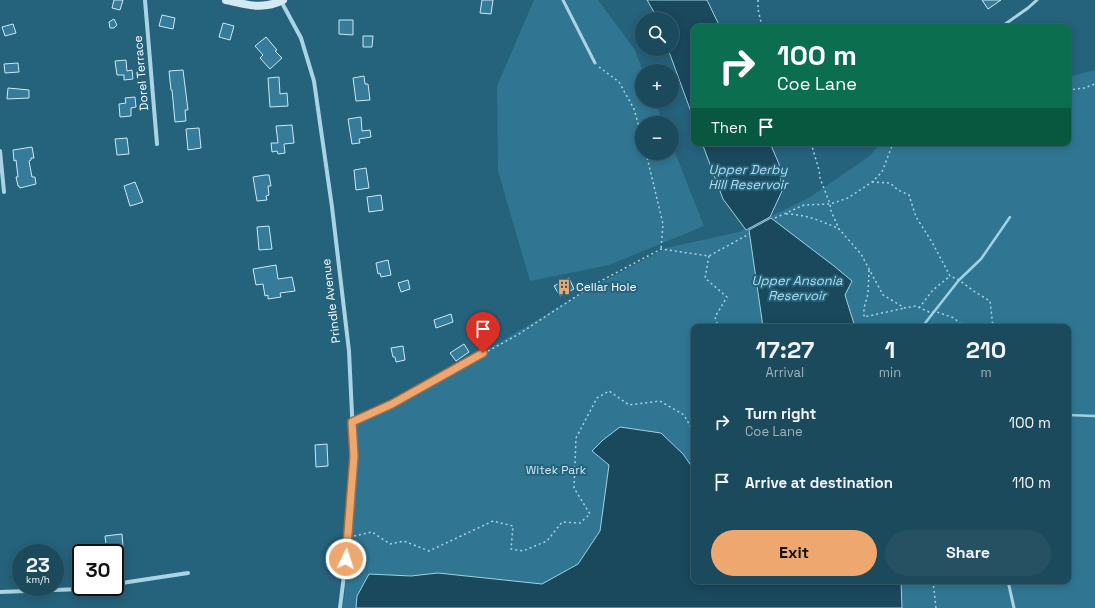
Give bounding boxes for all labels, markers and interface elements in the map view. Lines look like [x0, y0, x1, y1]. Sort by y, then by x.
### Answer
map controls [635, 12, 679, 160]
button: search [635, 12, 679, 56]
street label: Dorel Terrace [130, 35, 152, 111]
text: 100 m [777, 37, 857, 73]
icon: right [711, 40, 763, 92]
button: + [635, 64, 679, 108]
text: Coe Lane [777, 72, 857, 95]
button: − [635, 116, 679, 160]
icon: arrive [755, 116, 777, 138]
text: Then [711, 118, 747, 137]
water label: Upper Derby Hill Reservoir [708, 161, 790, 193]
street label: Prindle Avenue [318, 258, 344, 344]
water label: Upper Ansonia Reservoir [752, 272, 843, 304]
building icon: Cellar Hole [555, 278, 573, 296]
place label: Cellar Hole [576, 279, 637, 295]
pin [466, 312, 500, 353]
icon: arrive [472, 318, 494, 340]
text: 17:27 [756, 334, 814, 365]
text: 1 [885, 334, 895, 365]
text: 210 [966, 334, 1006, 365]
text: Arrival [766, 364, 804, 381]
text: min [879, 364, 901, 381]
text: m [980, 364, 992, 381]
text: Turn right [745, 404, 816, 423]
icon: right [711, 411, 733, 433]
text: 100 m [1009, 413, 1051, 432]
text: Coe Lane [745, 423, 803, 440]
park label: Witek Park [526, 462, 587, 478]
icon: arrive [711, 471, 733, 493]
text: Arrive at destination [745, 473, 893, 492]
text: 110 m [1012, 473, 1051, 492]
button: Exit [711, 530, 877, 576]
button: Share [885, 530, 1051, 576]
position arrow [325, 538, 367, 580]
speed limit sign: 30 [72, 544, 124, 596]
text: 23 [26, 552, 50, 578]
text: km/h [26, 573, 50, 586]

